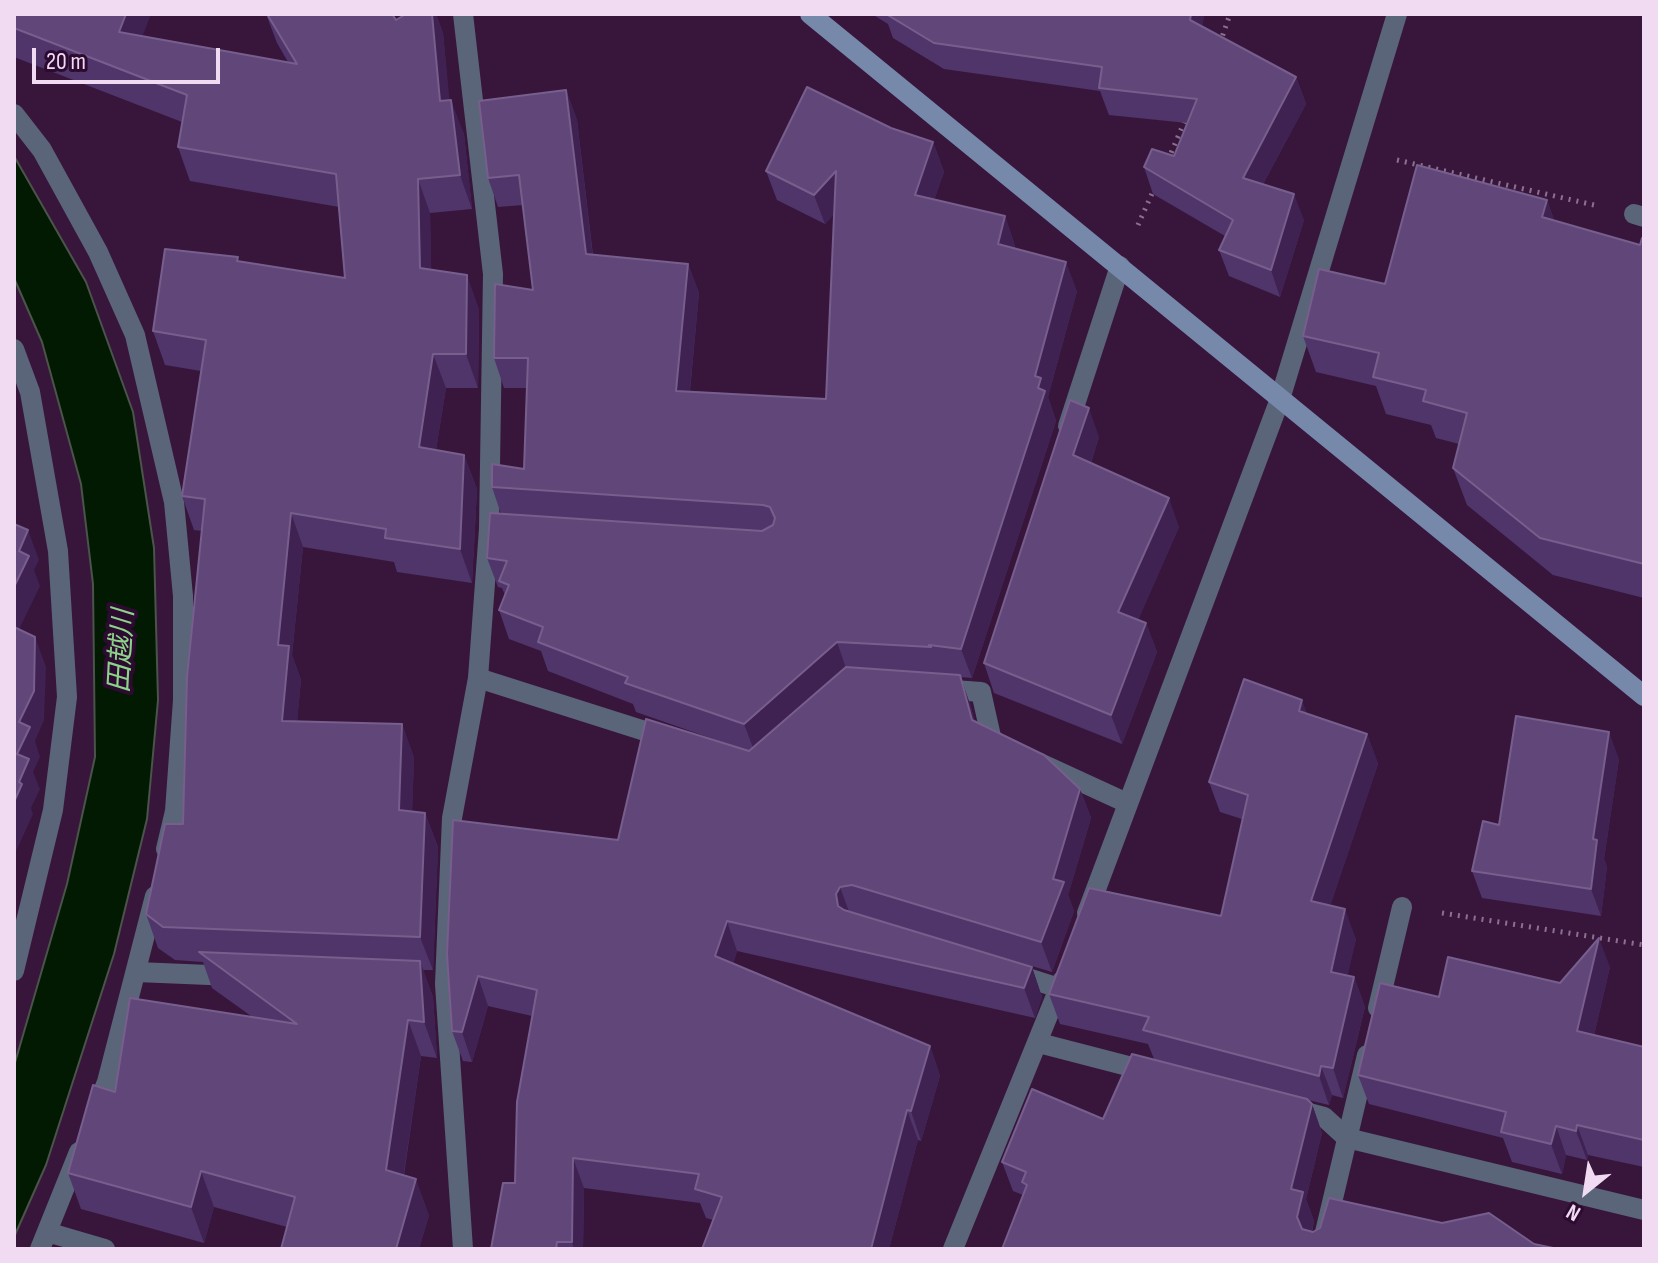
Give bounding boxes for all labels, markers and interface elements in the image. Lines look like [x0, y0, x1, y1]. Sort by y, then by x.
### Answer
scale bar [36, 32, 224, 82]
text: 20 m [46, 47, 86, 76]
water label: 田越川 [104, 608, 142, 694]
north arrow [1546, 1151, 1626, 1231]
text: N [1562, 1198, 1586, 1227]

